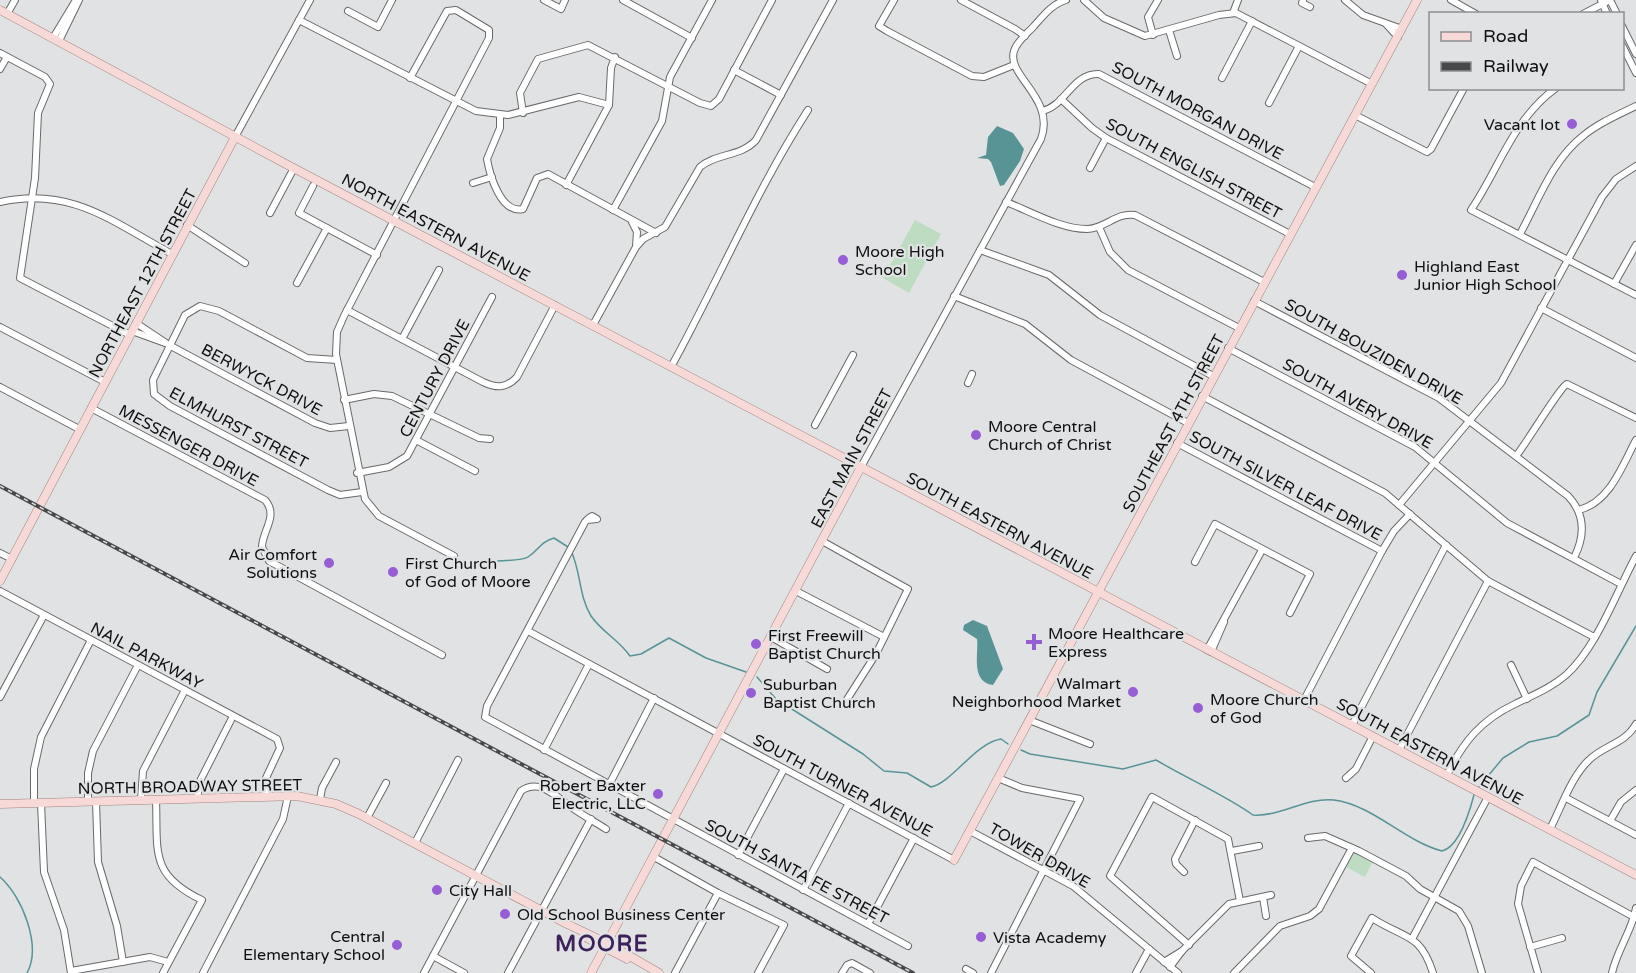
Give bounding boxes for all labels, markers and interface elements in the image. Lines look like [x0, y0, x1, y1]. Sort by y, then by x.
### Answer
legend [1429, 12, 1624, 90]
text: Road [1483, 25, 1528, 47]
text: Railway [1483, 55, 1549, 77]
street label: SOUTH MORGAN DRIVE [1108, 57, 1287, 165]
street label: SOUTH ENGLISH STREET [1102, 114, 1285, 224]
place label: Vacant lot [1484, 115, 1560, 135]
marker: Vacant lot [1565, 117, 1579, 131]
street label: NORTH EASTERN AVENUE [338, 170, 533, 286]
street label: NORTHEAST 12TH STREET [85, 185, 201, 381]
place label: Moore High School [855, 242, 945, 280]
marker: Moore High School [836, 253, 850, 267]
place label: Highland East Junior High School [1414, 257, 1556, 295]
marker: Highland East Junior High School [1395, 268, 1409, 282]
street label: SOUTH BOUZIDEN DRIVE [1281, 295, 1466, 409]
street label: CENTURY DRIVE [395, 316, 474, 441]
street label: SOUTHEAST 4TH STREET [1118, 331, 1229, 516]
street label: BERWYCK DRIVE [198, 340, 325, 420]
street label: SOUTH AVERY DRIVE [1279, 354, 1436, 453]
street label: ELMHURST STREET [166, 383, 312, 473]
street label: EAST MAIN STREET [807, 385, 897, 532]
street label: MESSENGER DRIVE [115, 401, 262, 491]
place label: Moore Central Church of Christ [988, 417, 1112, 455]
street label: SOUTH SILVER LEAF DRIVE [1186, 427, 1385, 545]
marker: Moore Central Church of Christ [969, 428, 983, 442]
street label: SOUTH EASTERN AVENUE [903, 468, 1096, 584]
place label: Air Comfort Solutions [228, 545, 317, 583]
place label: First Church of God of Moore [405, 554, 531, 592]
marker: Air Comfort Solutions [322, 556, 336, 570]
marker: First Church of God of Moore [386, 565, 400, 579]
street label: NAIL PARKWAY [87, 618, 206, 694]
place label: Moore Healthcare Express [1048, 624, 1184, 662]
place label: First Freewill Baptist Church [768, 626, 881, 664]
marker: Moore Healthcare Express [1025, 633, 1043, 651]
marker: First Freewill Baptist Church [749, 637, 763, 651]
place label: Walmart Neighborhood Market [952, 674, 1121, 712]
place label: Suburban Baptist Church [763, 675, 876, 713]
marker: Walmart Neighborhood Market [1126, 685, 1140, 699]
marker: Suburban Baptist Church [744, 686, 758, 700]
place label: Moore Church of God [1210, 690, 1319, 728]
street label: SOUTH EASTERN AVENUE [1333, 694, 1526, 810]
marker: Moore Church of God [1191, 701, 1205, 715]
street label: SOUTH TURNER AVENUE [749, 730, 936, 842]
street label: NORTH BROADWAY STREET [78, 775, 303, 799]
place label: Robert Baxter Electric, LLC [539, 776, 647, 814]
marker: Robert Baxter Electric, LLC [651, 787, 665, 801]
street label: SOUTH SANTA FE STREET [701, 815, 892, 929]
street label: TOWER DRIVE [985, 819, 1094, 893]
place label: City Hall [449, 881, 512, 901]
marker: City Hall [430, 883, 444, 897]
place label: Old School Business Center [517, 905, 726, 925]
marker: Old School Business Center [498, 907, 512, 921]
place label: Central Elementary School [243, 927, 385, 965]
place label: Vista Academy [993, 928, 1107, 948]
marker: Vista Academy [974, 930, 988, 944]
district label: MOORE [555, 931, 649, 957]
marker: Central Elementary School [390, 938, 404, 952]

